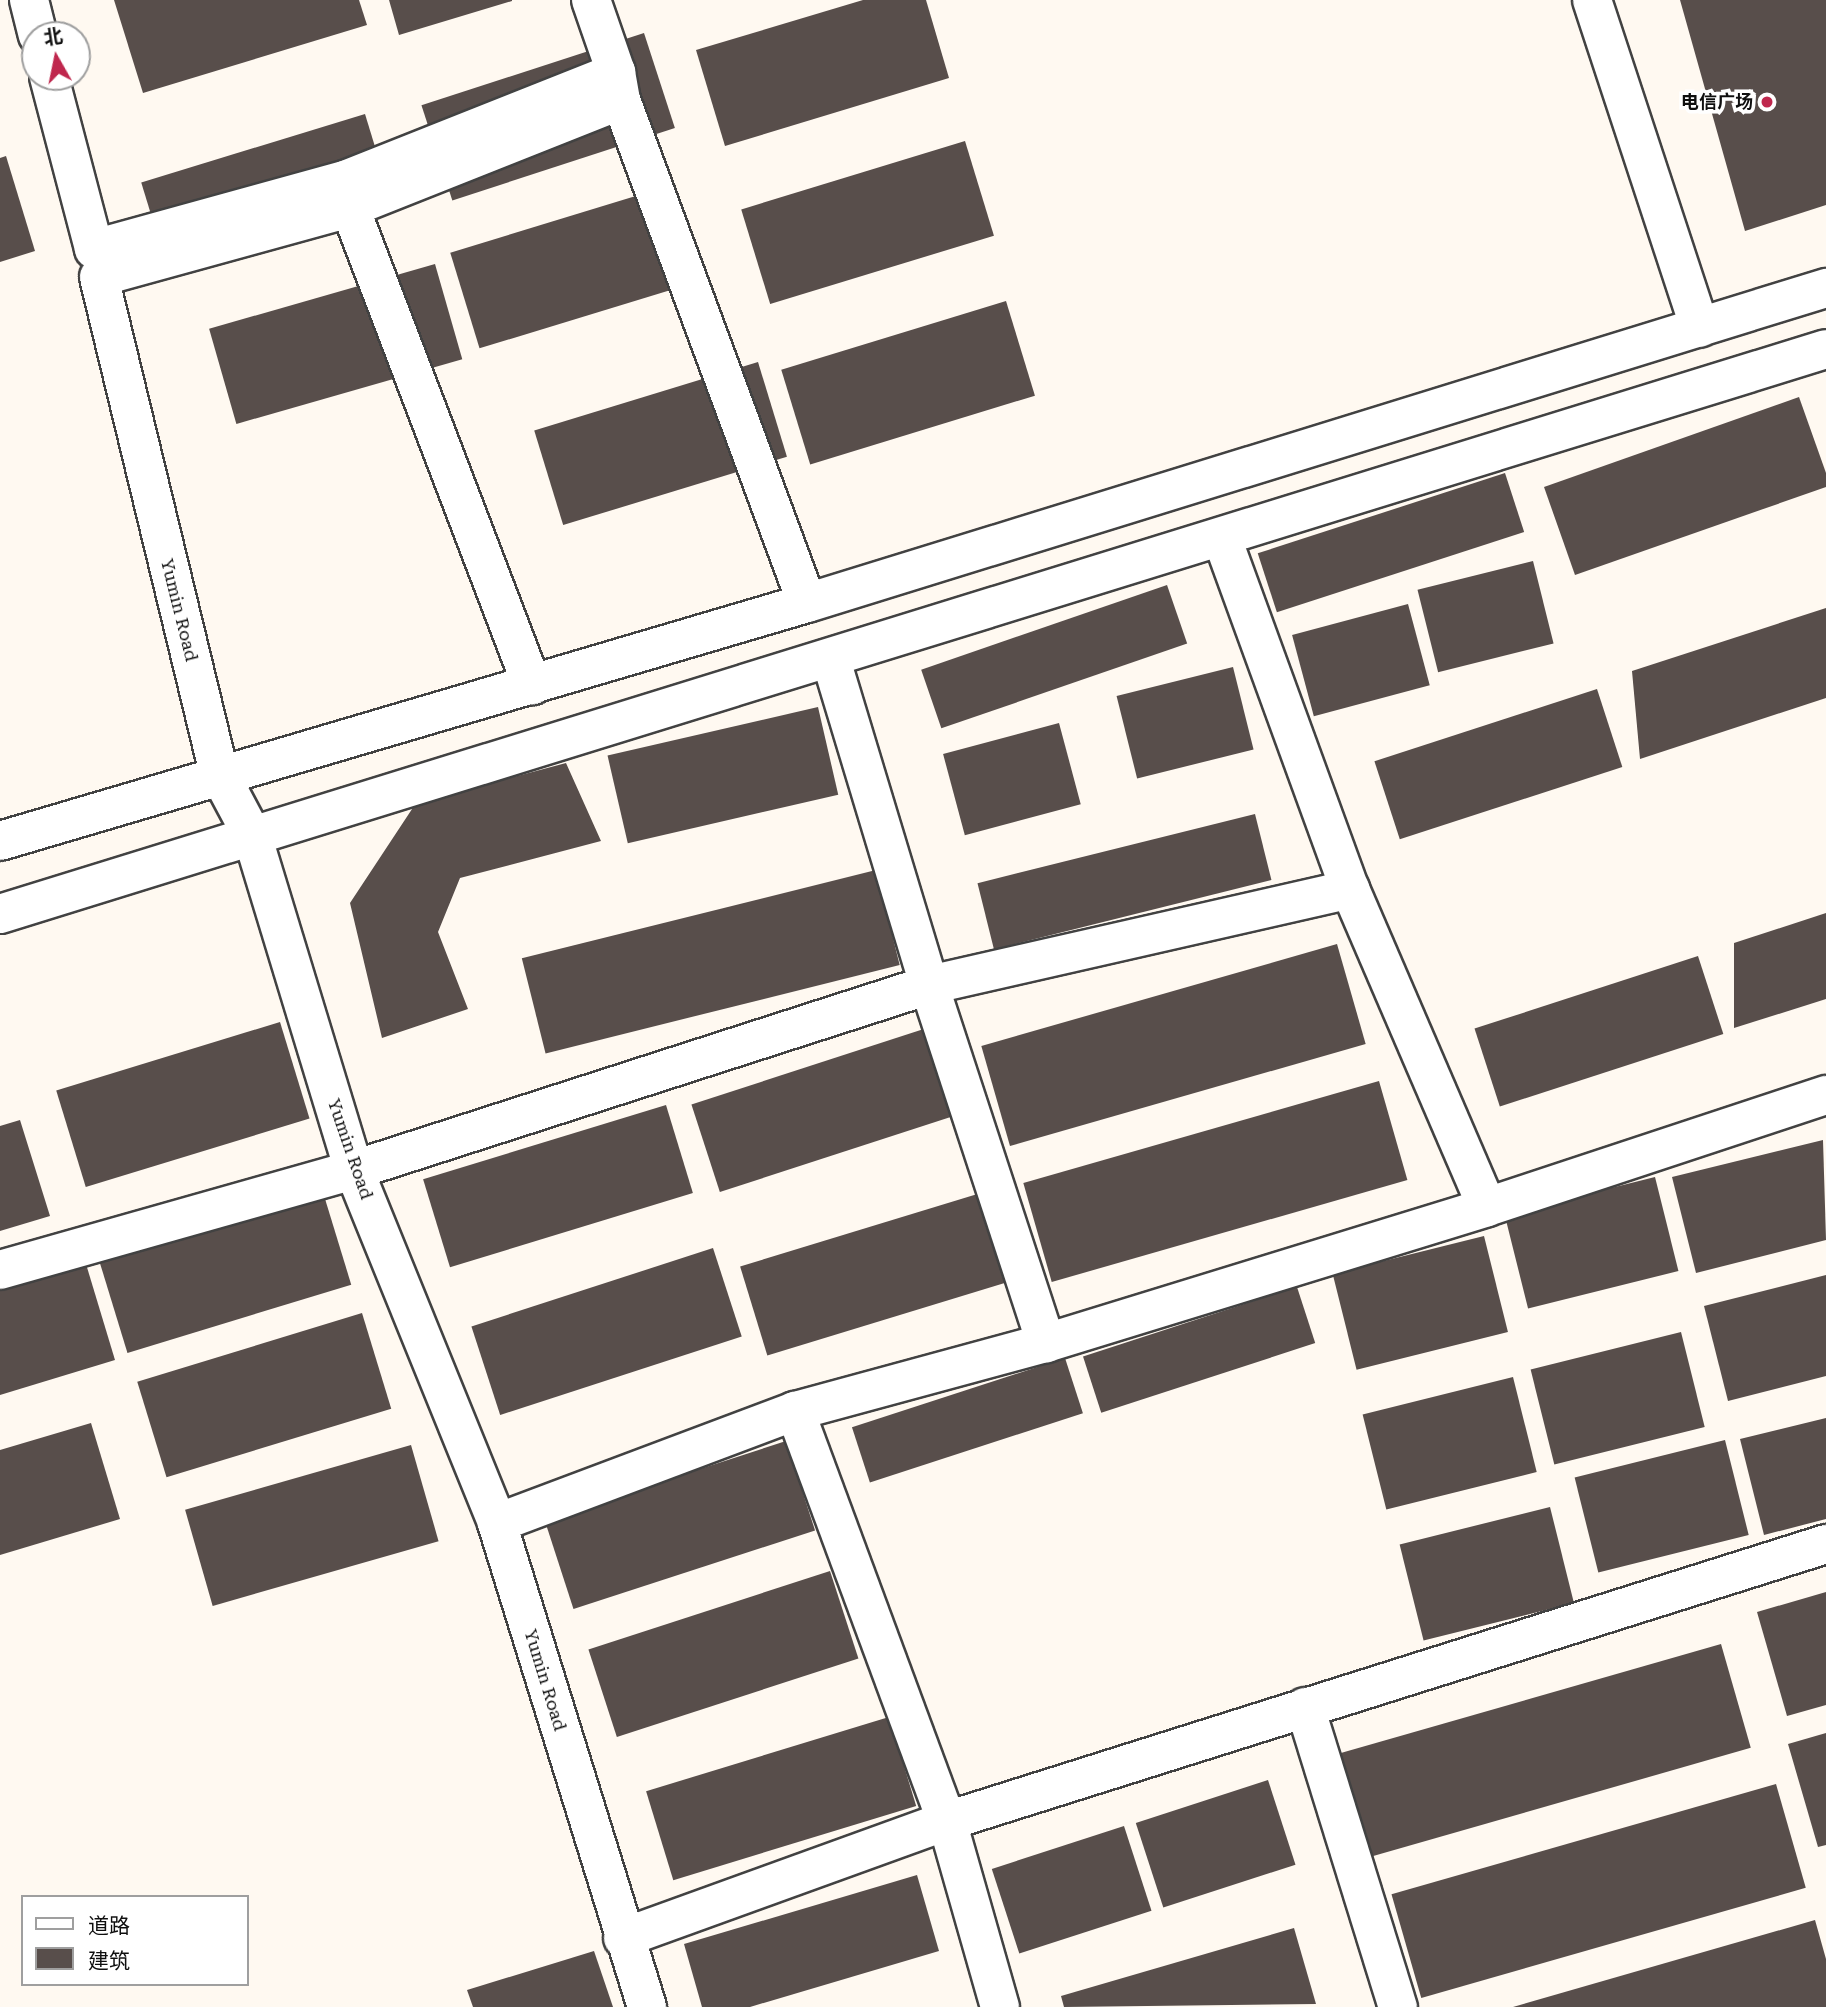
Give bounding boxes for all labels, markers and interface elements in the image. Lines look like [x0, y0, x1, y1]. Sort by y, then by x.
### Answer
north arrow [21, 21, 91, 91]
text: 北 [42, 24, 64, 50]
place label: 电信广场 [1681, 91, 1753, 113]
marker: 电信广场 [1759, 94, 1775, 110]
street label: Yumin Road [156, 556, 202, 664]
street label: Yumin Road [323, 1096, 377, 1202]
street label: Yumin Road [519, 1627, 571, 1733]
legend [21, 1895, 248, 1986]
text: 道路 [88, 1914, 130, 1938]
text: 建筑 [88, 1949, 130, 1973]

